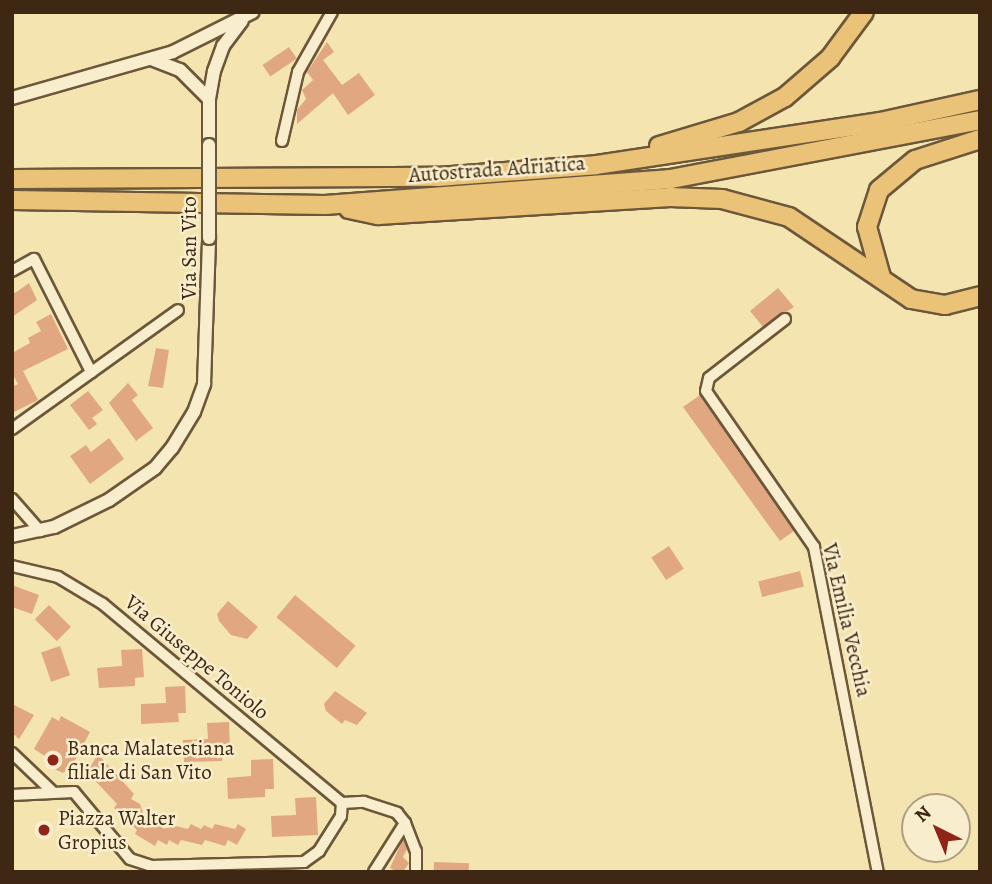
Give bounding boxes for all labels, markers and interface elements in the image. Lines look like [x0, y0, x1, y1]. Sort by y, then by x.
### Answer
street label: Autostrada Adriatica [408, 150, 586, 188]
street label: Via San Vito [176, 196, 202, 300]
street label: Via Emilia Vecchia [817, 541, 877, 699]
street label: Via Giuseppe Toniolo [120, 589, 274, 725]
place label: Banca Malatestiana filiale di San Vito [67, 735, 234, 785]
marker: Banca Malatestiana filiale di San Vito [45, 752, 61, 768]
north arrow [901, 793, 971, 863]
text: N [909, 800, 937, 828]
place label: Piazza Walter Gropius [58, 805, 176, 855]
marker: Piazza Walter Gropius [36, 822, 52, 838]

